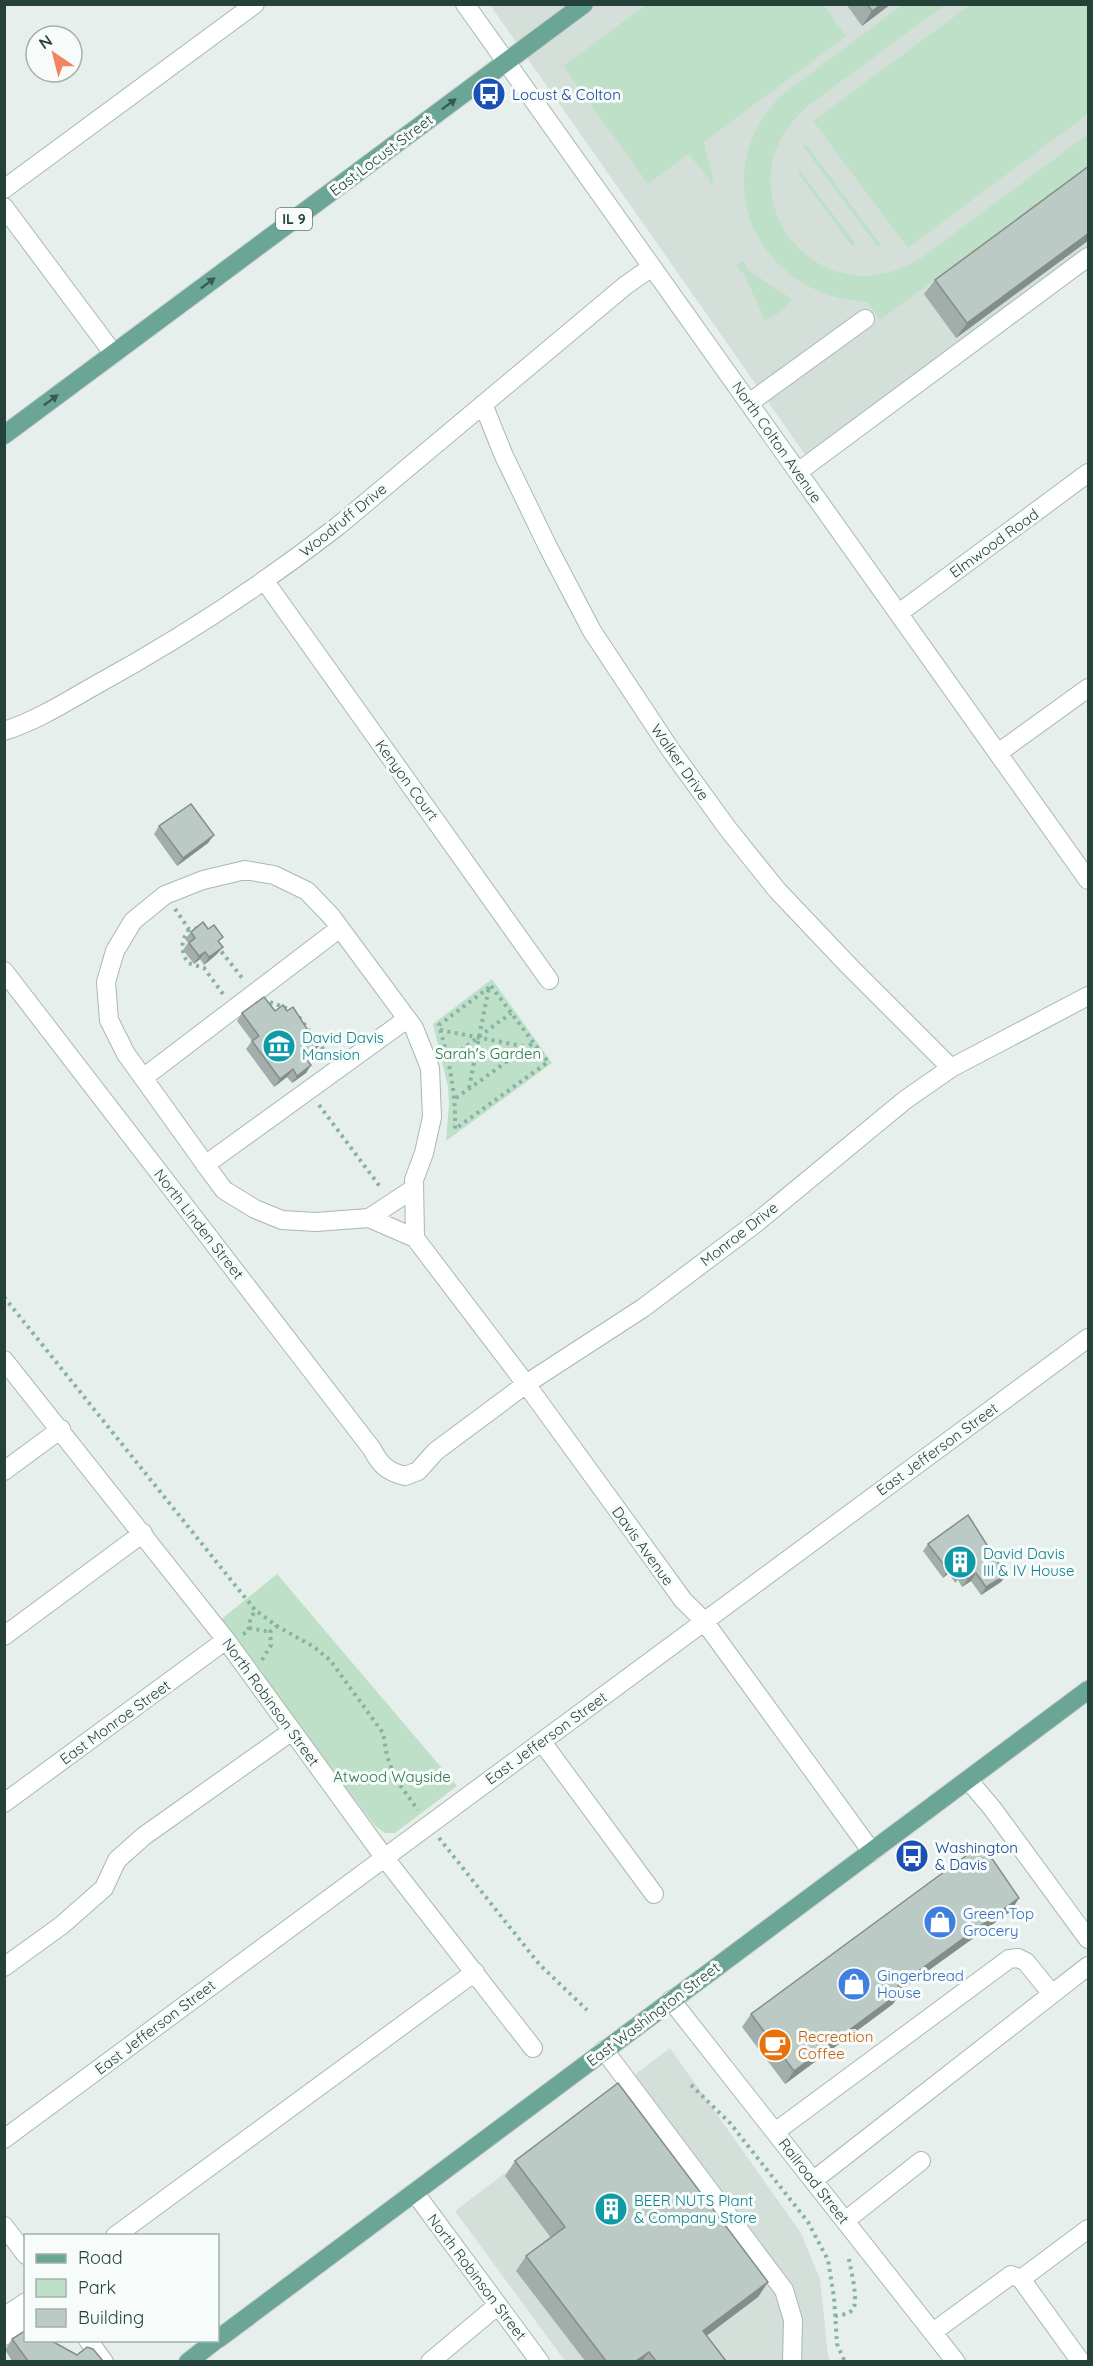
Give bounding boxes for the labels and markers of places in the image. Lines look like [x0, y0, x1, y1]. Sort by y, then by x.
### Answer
bus stop icon: Locust & Colton [471, 76, 507, 112]
place label: Locust & Colton [512, 85, 621, 104]
museum icon: David Davis Mansion [261, 1028, 297, 1064]
place label: David Davis Mansion [302, 1028, 384, 1064]
building icon: David Davis III & IV House [942, 1544, 978, 1580]
place label: David Davis III & IV House [983, 1544, 1074, 1580]
bus stop icon: Washington & Davis [894, 1838, 930, 1874]
place label: Washington & Davis [935, 1838, 1018, 1874]
shop icon: Green Top Grocery [922, 1904, 958, 1940]
place label: Green Top Grocery [963, 1904, 1034, 1940]
shop icon: Gingerbread House [836, 1966, 872, 2002]
place label: Gingerbread House [877, 1966, 964, 2002]
cafe icon: Recreation Coffee [757, 2027, 793, 2063]
place label: Recreation Coffee [798, 2027, 873, 2063]
building icon: BEER NUTS Plant & Company Store [593, 2191, 629, 2227]
place label: BEER NUTS Plant & Company Store [634, 2191, 757, 2227]

